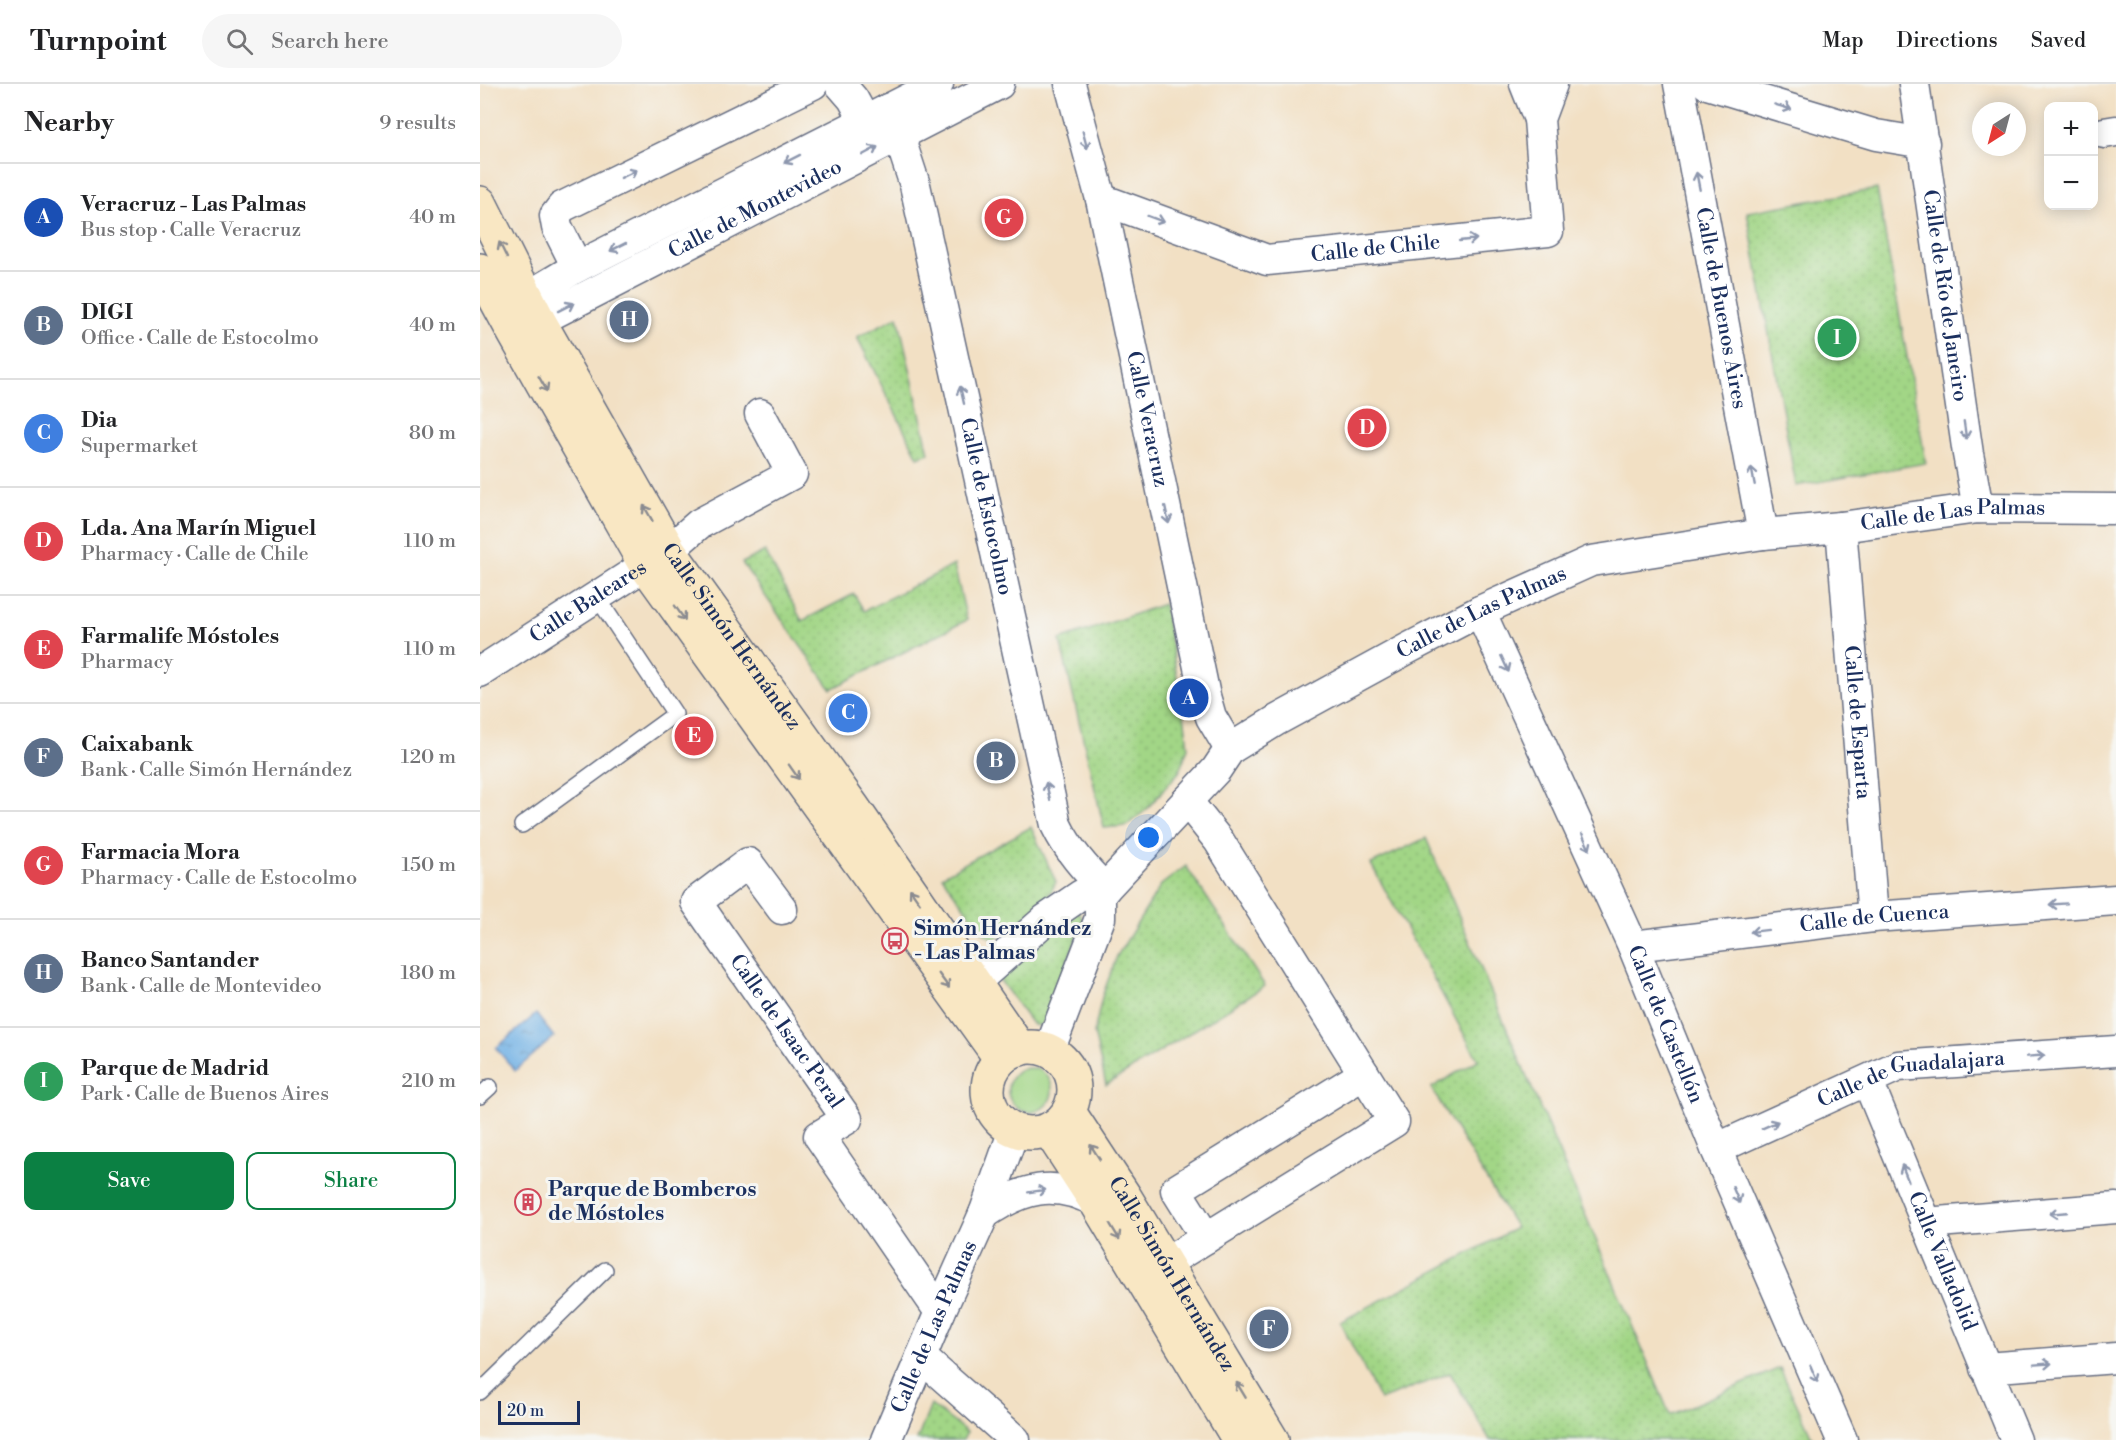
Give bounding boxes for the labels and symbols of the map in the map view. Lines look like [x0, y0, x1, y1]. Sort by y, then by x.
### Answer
one-way arrow [1773, 102, 1792, 113]
north arrow [1972, 102, 2026, 156]
one-way arrow [1080, 131, 1091, 150]
one-way arrow [861, 145, 879, 156]
street label: Calle de Montevideo [664, 154, 847, 265]
one-way arrow [784, 154, 802, 165]
one-way arrow [619, 168, 637, 179]
one-way arrow [1692, 172, 1703, 191]
street label: Calle de Río de Janeiro [1917, 188, 1973, 404]
pin: G [984, 196, 1024, 240]
street label: Calle de Buenos Aires [1689, 205, 1752, 411]
one-way arrow [1146, 215, 1165, 226]
street label: Calle de Chile [1310, 229, 1442, 268]
one-way arrow [1458, 234, 1478, 245]
one-way arrow [497, 241, 509, 259]
one-way arrow [610, 241, 628, 253]
pin: H [610, 298, 648, 342]
one-way arrow [557, 301, 574, 313]
pin: I [1818, 316, 1856, 360]
street label: Calle Veracruz [1120, 349, 1174, 489]
one-way arrow [537, 375, 549, 392]
one-way arrow [956, 386, 967, 406]
pin: D [1348, 406, 1386, 450]
street label: Calle de Estocolmo [954, 415, 1018, 598]
one-way arrow [1959, 420, 1970, 439]
one-way arrow [1747, 467, 1758, 486]
street label: Calle de Las Palmas [1859, 495, 2045, 537]
one-way arrow [642, 504, 653, 522]
one-way arrow [1162, 506, 1174, 525]
street label: Calle Simón Hernández [655, 538, 807, 735]
street label: Calle Baleares [525, 555, 652, 649]
street label: Calle de Las Palmas [1392, 561, 1571, 665]
one-way arrow [674, 604, 687, 620]
street label: Calle de Esparta [1838, 645, 1876, 800]
one-way arrow [1499, 655, 1511, 673]
pin: A [1170, 676, 1208, 720]
pin: C [828, 690, 868, 736]
pin: E [674, 714, 714, 758]
pin: B [976, 738, 1016, 784]
one-way arrow [787, 763, 800, 779]
one-way arrow [1042, 782, 1053, 801]
your location [1134, 823, 1163, 852]
one-way arrow [1580, 832, 1592, 850]
one-way arrow [909, 889, 921, 905]
street label: Calle de Cuenca [1798, 899, 1950, 939]
one-way arrow [2048, 899, 2068, 910]
place label: Simón Hernández - Las Palmas [914, 916, 1091, 966]
bus stop icon: Simón Hernández - Las Palmas [880, 926, 910, 956]
one-way arrow [1749, 926, 1769, 937]
street label: Calle de Castellón [1621, 942, 1709, 1108]
street label: Calle de Isaac Peral [723, 949, 849, 1114]
one-way arrow [938, 973, 950, 989]
street label: Calle de Guadalajara [1813, 1046, 2006, 1114]
one-way arrow [2025, 1051, 2045, 1062]
one-way arrow [1760, 1119, 1778, 1130]
one-way arrow [1089, 1144, 1101, 1161]
one-way arrow [1899, 1164, 1910, 1183]
street label: Calle Simón Hernández [1102, 1172, 1241, 1377]
place label: Parque de Bomberos de Móstoles [548, 1177, 756, 1227]
one-way arrow [1026, 1185, 1046, 1196]
one-way arrow [1731, 1185, 1742, 1204]
building icon: Parque de Bomberos de Móstoles [513, 1187, 543, 1217]
street label: Calle Valladolid [1902, 1188, 1982, 1335]
one-way arrow [2048, 1208, 2068, 1219]
one-way arrow [1109, 1223, 1121, 1240]
street label: Calle de Las Palmas [886, 1236, 983, 1417]
pin: F [1250, 1306, 1288, 1352]
one-way arrow [2033, 1358, 2053, 1369]
one-way arrow [1809, 1365, 1820, 1383]
one-way arrow [1235, 1382, 1247, 1399]
scale bar [498, 1398, 580, 1426]

